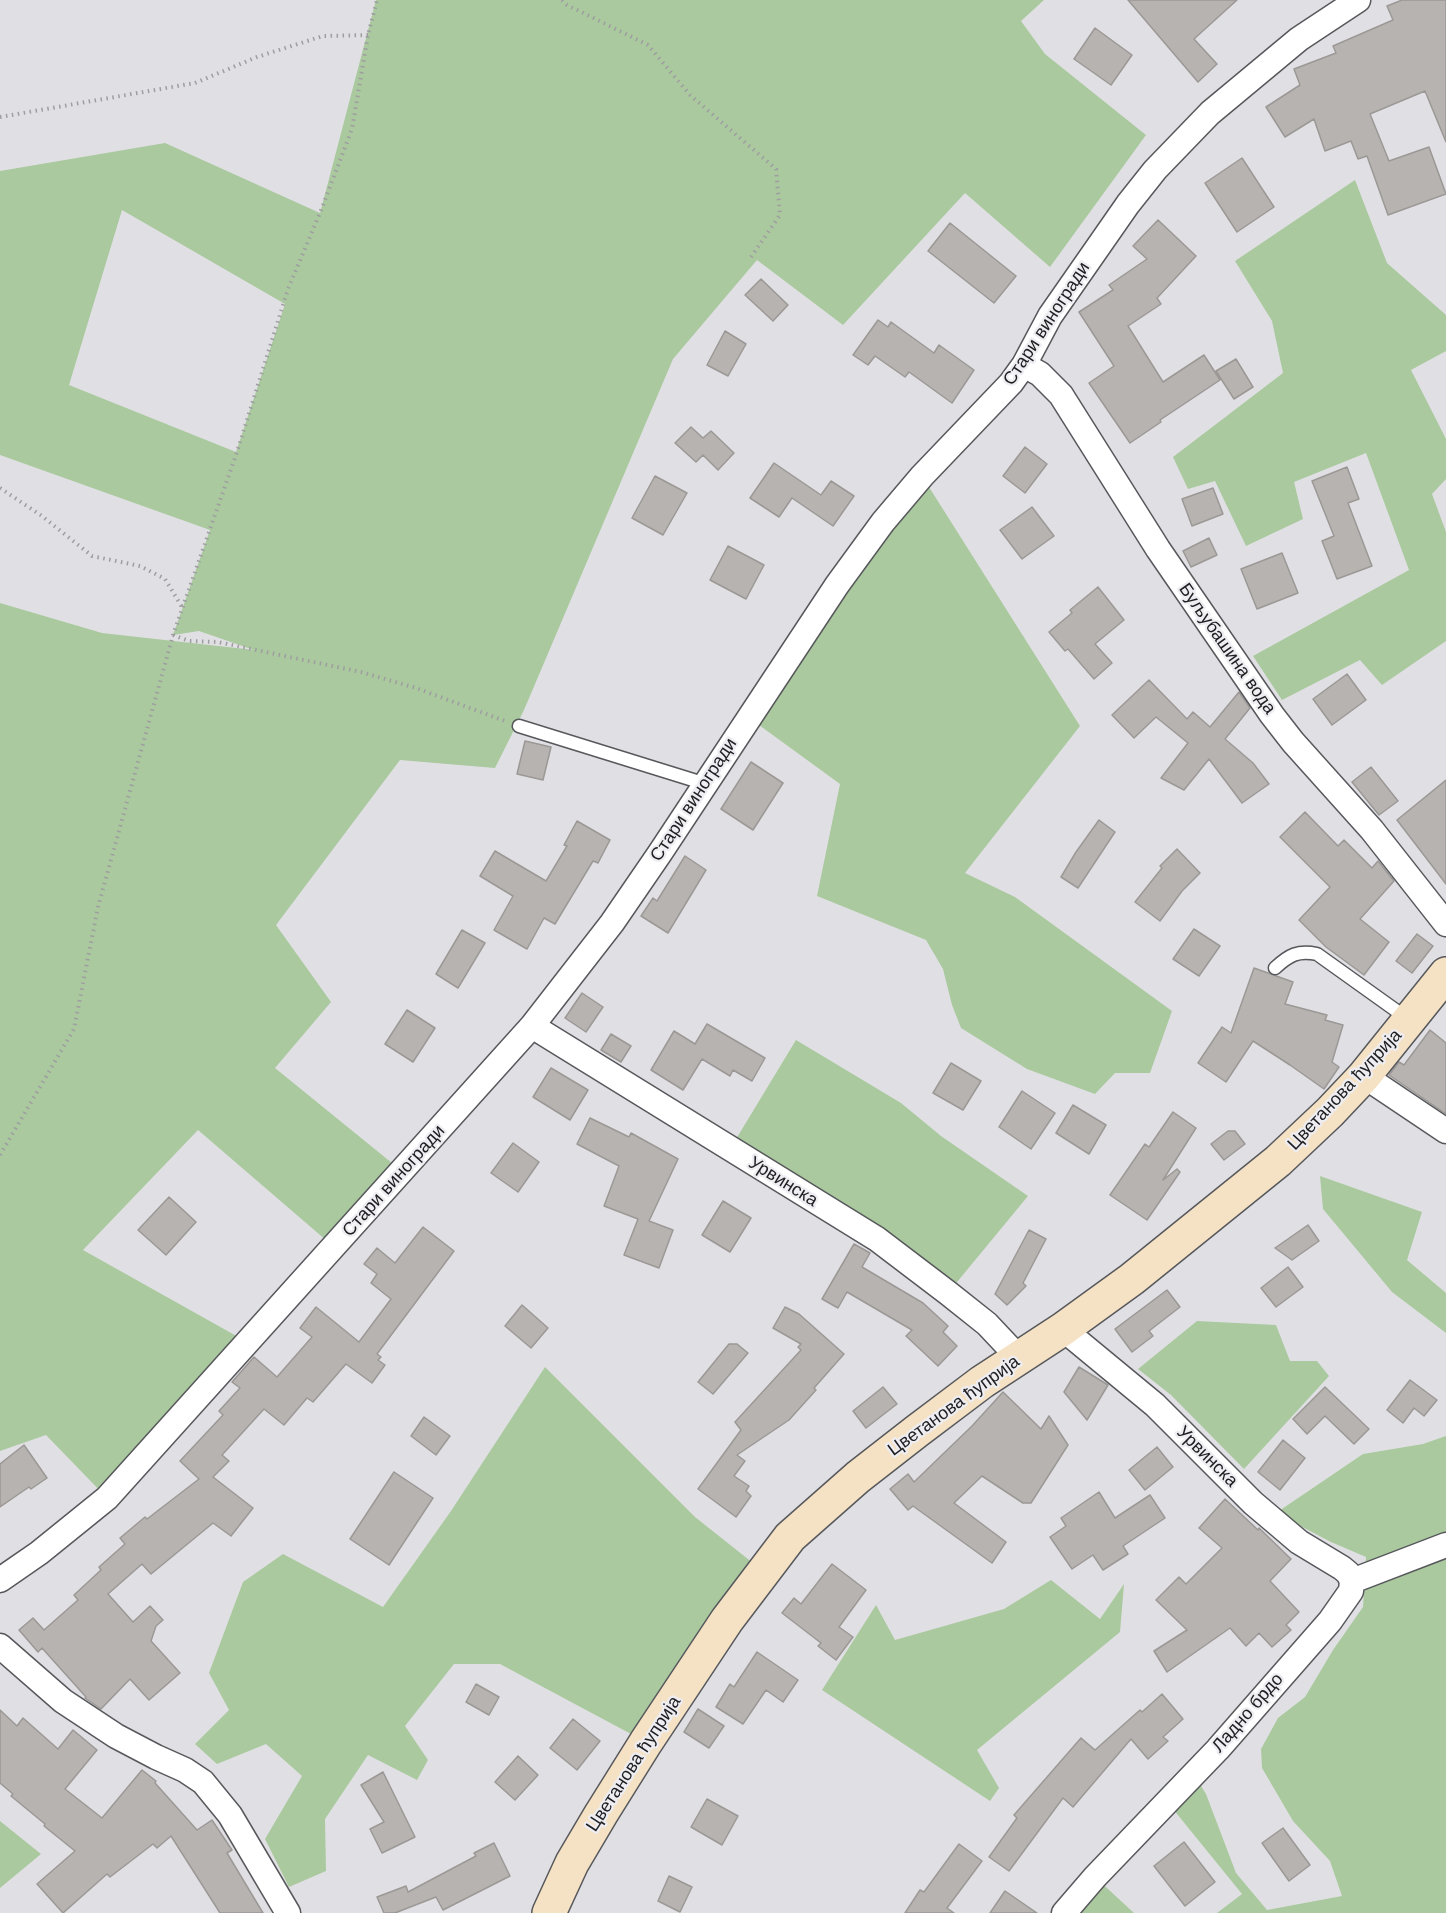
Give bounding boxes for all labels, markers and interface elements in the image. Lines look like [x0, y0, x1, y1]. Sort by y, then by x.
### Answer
street label: Стари виногради [999, 258, 1095, 390]
street label: Буљубашина вода [1174, 579, 1280, 719]
street label: Стари виногради [646, 734, 742, 866]
street label: Цветанова ћуприја [1283, 1025, 1407, 1155]
street label: Стари виногради [338, 1121, 450, 1241]
street label: Урвинска [744, 1152, 822, 1212]
street label: Цветанова ћуприја [884, 1351, 1024, 1461]
street label: Урвинска [1172, 1422, 1242, 1492]
street label: Ладно брдо [1208, 1669, 1288, 1757]
street label: Цветанова ћуприја [582, 1692, 686, 1836]

